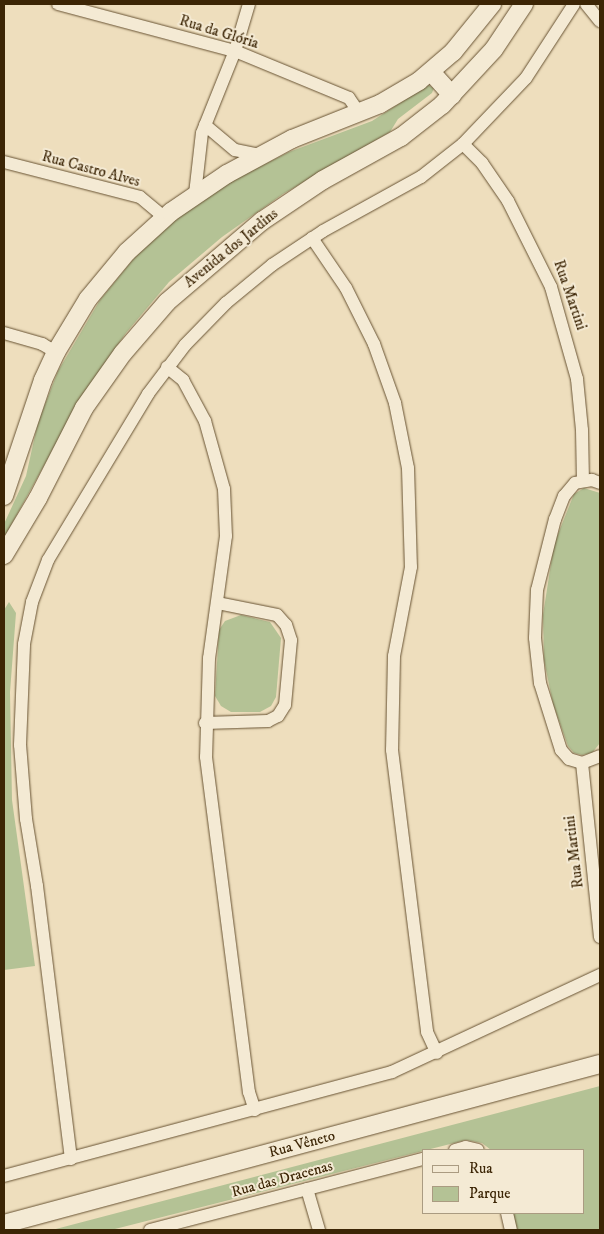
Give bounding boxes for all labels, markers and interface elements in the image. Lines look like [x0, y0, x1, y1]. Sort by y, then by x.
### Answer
street label: Rua da Glória [177, 11, 261, 53]
street label: Rua Castro Alves [40, 147, 142, 191]
street label: Avenida dos Jardins [180, 205, 282, 291]
street label: Rua Martini [550, 258, 590, 332]
street label: Rua Martini [561, 815, 587, 889]
street label: Rua Vêneto [267, 1127, 337, 1161]
legend [422, 1149, 584, 1214]
street label: Rua das Dracenas [229, 1157, 335, 1201]
text: Rua [469, 1159, 493, 1178]
text: Parque [469, 1184, 510, 1203]

